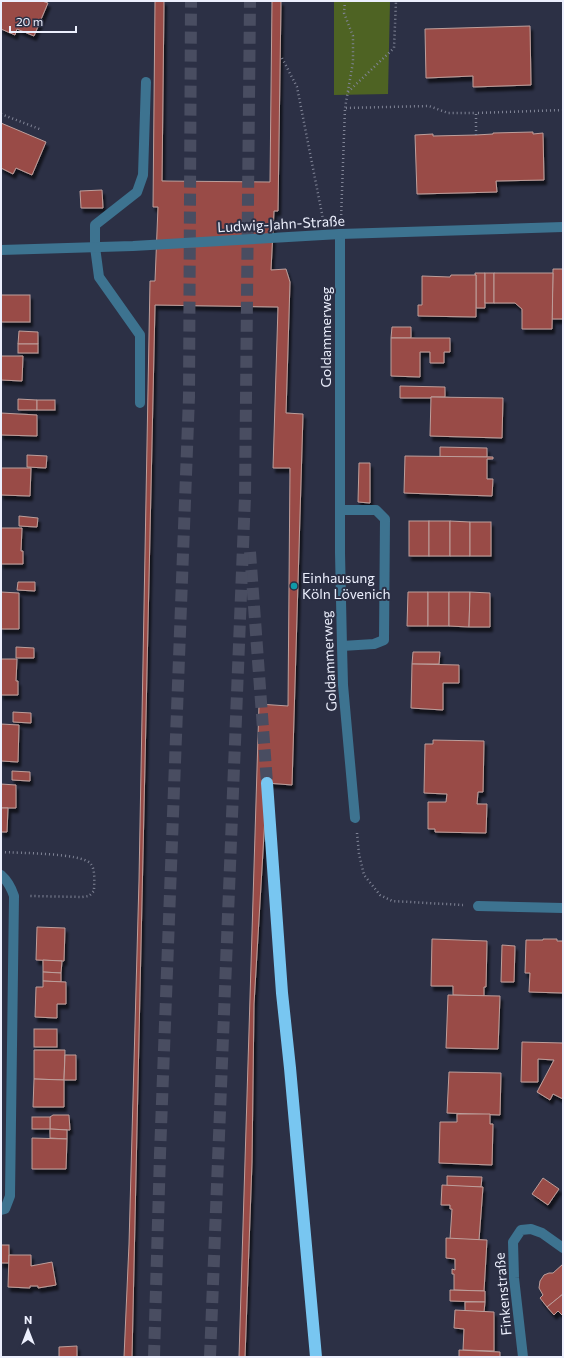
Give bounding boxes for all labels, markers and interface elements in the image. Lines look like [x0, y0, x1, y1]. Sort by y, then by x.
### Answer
scale bar [10, 8, 76, 34]
text: 20 m [16, 14, 43, 28]
street label: Ludwig-Jahn-Straße [217, 212, 345, 235]
street label: Goldammerweg [317, 286, 334, 387]
place label: Einhausung Köln Lövenich [302, 569, 391, 602]
marker: Einhausung Köln Lövenich [289, 581, 299, 591]
street label: Goldammerweg [317, 610, 340, 712]
street label: Finkenstraße [490, 1252, 515, 1336]
north arrow [8, 1310, 48, 1350]
text: N [24, 1313, 32, 1326]

